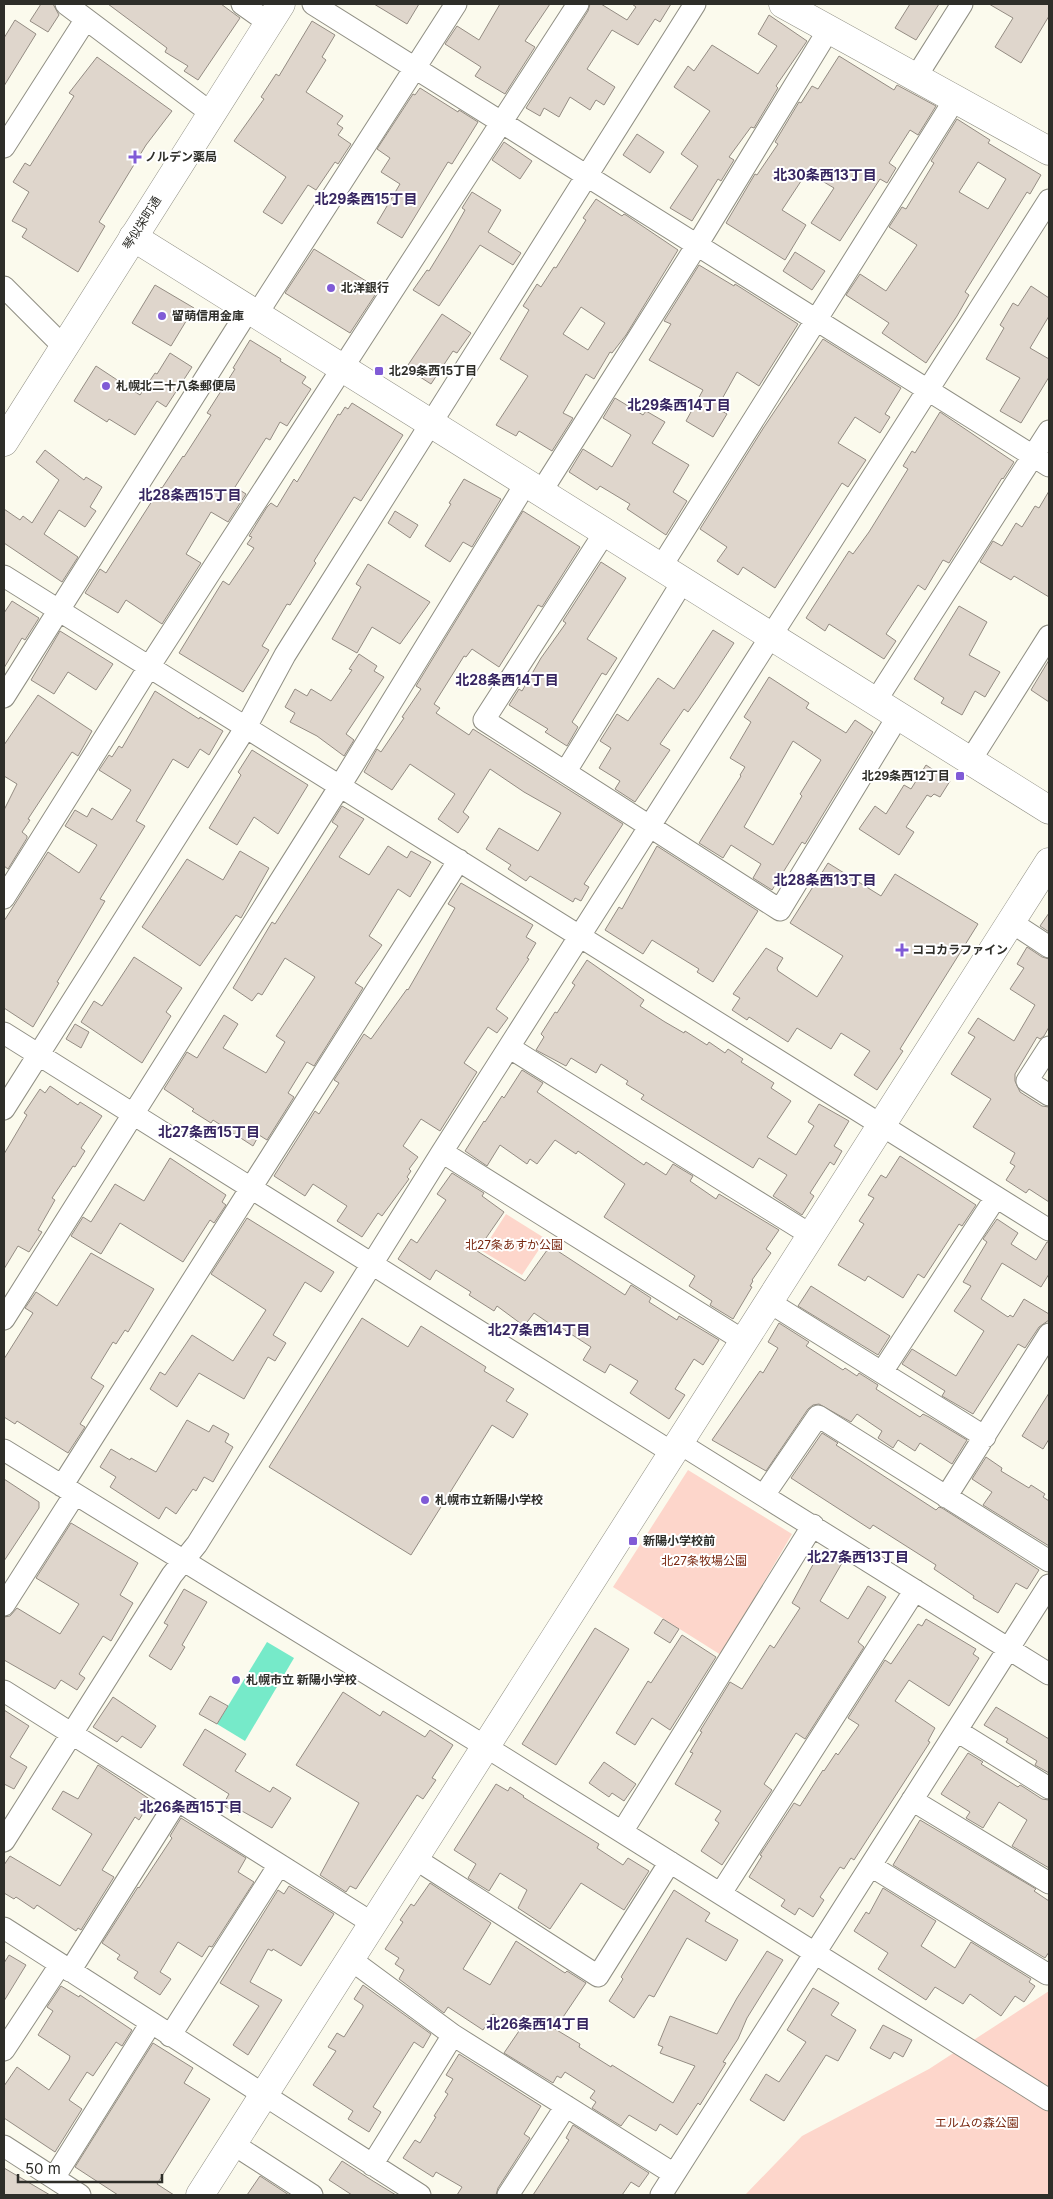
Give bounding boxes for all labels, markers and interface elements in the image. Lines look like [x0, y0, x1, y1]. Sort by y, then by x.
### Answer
place label: ノルデン薬局 [145, 149, 217, 164]
marker: ノルデン薬局 [129, 151, 141, 163]
district label: 北30条西13丁目 [773, 166, 877, 183]
district label: 北29条西15丁目 [315, 190, 417, 207]
street label: 琴似栄町通 [119, 193, 164, 252]
place label: 北洋銀行 [341, 280, 389, 295]
marker: 北洋銀行 [325, 282, 337, 294]
place label: 留萌信用金庫 [172, 308, 244, 323]
marker: 留萌信用金庫 [156, 310, 168, 322]
place label: 北29条西15丁目 [389, 363, 477, 378]
marker: 北29条西15丁目 [373, 365, 385, 377]
place label: 札幌北二十八条郵便局 [116, 378, 236, 393]
marker: 札幌北二十八条郵便局 [100, 380, 112, 392]
district label: 北29条西14丁目 [627, 396, 731, 413]
district label: 北28条西15丁目 [139, 486, 241, 503]
district label: 北28条西14丁目 [455, 671, 559, 688]
place label: 北29条西12丁目 [862, 768, 950, 783]
marker: 北29条西12丁目 [954, 770, 966, 782]
district label: 北28条西13丁目 [773, 871, 877, 888]
place label: ココカラファイン [912, 942, 1008, 957]
marker: ココカラファイン [896, 944, 908, 956]
district label: 北27条西15丁目 [158, 1123, 260, 1140]
park label: 北27条あすか公園 [465, 1237, 563, 1252]
district label: 北27条西14丁目 [488, 1321, 590, 1338]
place label: 札幌市立新陽小学校 [435, 1492, 543, 1507]
marker: 札幌市立新陽小学校 [419, 1494, 431, 1506]
place label: 新陽小学校前 [643, 1533, 715, 1548]
marker: 新陽小学校前 [627, 1535, 639, 1547]
district label: 北27条西13丁目 [807, 1548, 909, 1565]
park label: 北27条牧場公園 [661, 1553, 747, 1568]
place label: 札幌市立 新陽小学校 [246, 1672, 357, 1687]
marker: 札幌市立 新陽小学校 [230, 1674, 242, 1686]
district label: 北26条西15丁目 [140, 1798, 242, 1815]
district label: 北26条西14丁目 [486, 2015, 590, 2032]
park label: エルムの森公園 [935, 2115, 1019, 2130]
scale bar [18, 2152, 161, 2184]
text: 50 m [25, 2159, 61, 2178]

